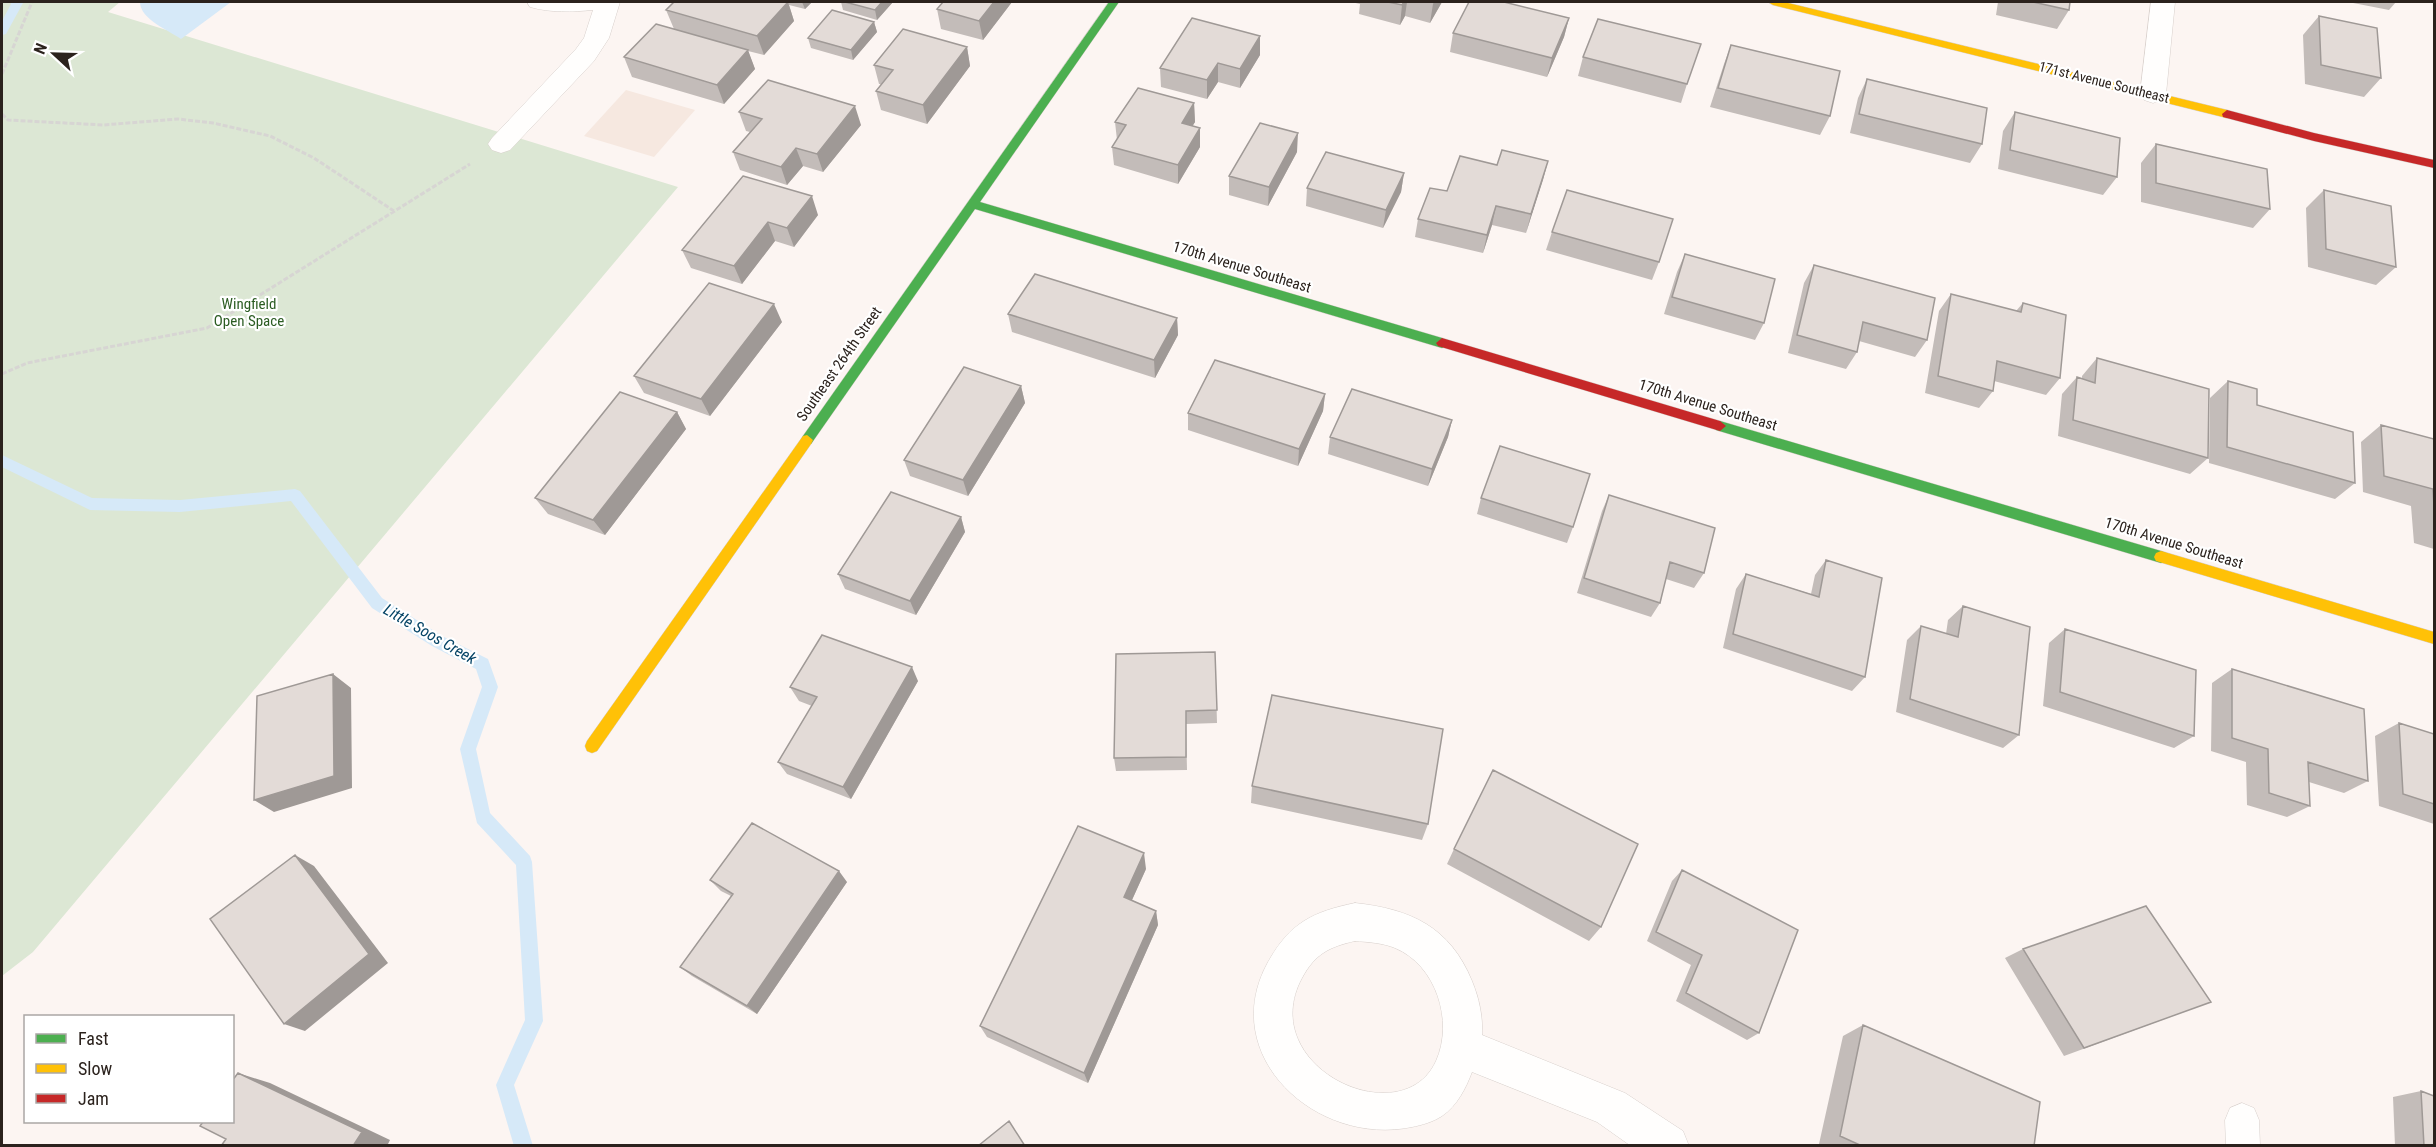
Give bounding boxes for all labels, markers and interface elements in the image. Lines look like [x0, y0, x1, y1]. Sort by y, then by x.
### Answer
north arrow [24, 24, 84, 84]
text: N [30, 40, 51, 57]
street label: 171st Avenue Southeast [2037, 58, 2171, 106]
street label: 170th Avenue Southeast [1171, 237, 1313, 297]
park label: Wingfield Open Space [214, 295, 284, 330]
street label: Southeast 264th Street [793, 303, 885, 425]
street label: 170th Avenue Southeast [1637, 375, 1779, 435]
street label: 170th Avenue Southeast [2103, 513, 2245, 573]
water label: Little Soos Creek [380, 600, 481, 669]
legend [24, 1015, 234, 1123]
text: Fast [78, 1028, 109, 1049]
text: Slow [78, 1058, 113, 1079]
text: Jam [78, 1088, 109, 1109]

